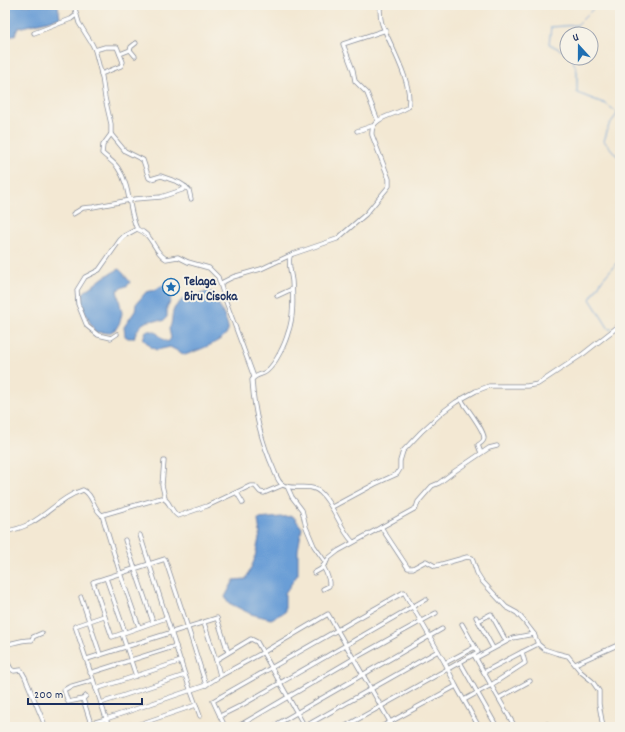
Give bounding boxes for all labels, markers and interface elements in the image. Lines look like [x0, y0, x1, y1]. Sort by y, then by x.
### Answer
north arrow [559, 26, 599, 66]
text: U [571, 30, 581, 47]
place label: Telaga Biru Cisoka [184, 273, 238, 307]
place icon: Telaga Biru Cisoka [161, 277, 181, 297]
scale bar [28, 680, 142, 706]
text: 200 m [34, 687, 63, 704]

